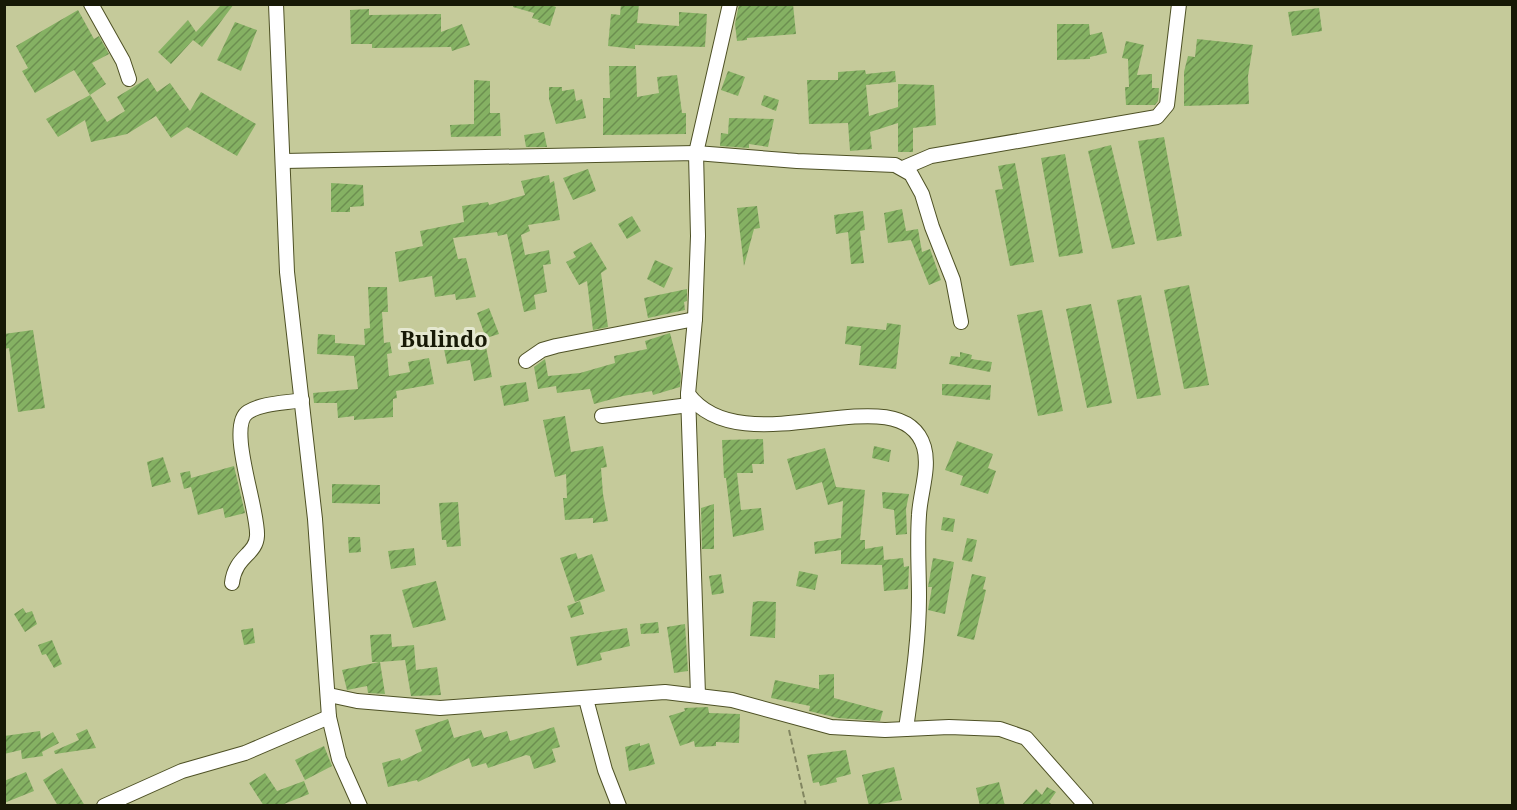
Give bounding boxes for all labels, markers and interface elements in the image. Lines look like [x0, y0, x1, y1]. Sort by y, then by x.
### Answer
district label: Bulindo [400, 323, 488, 353]

